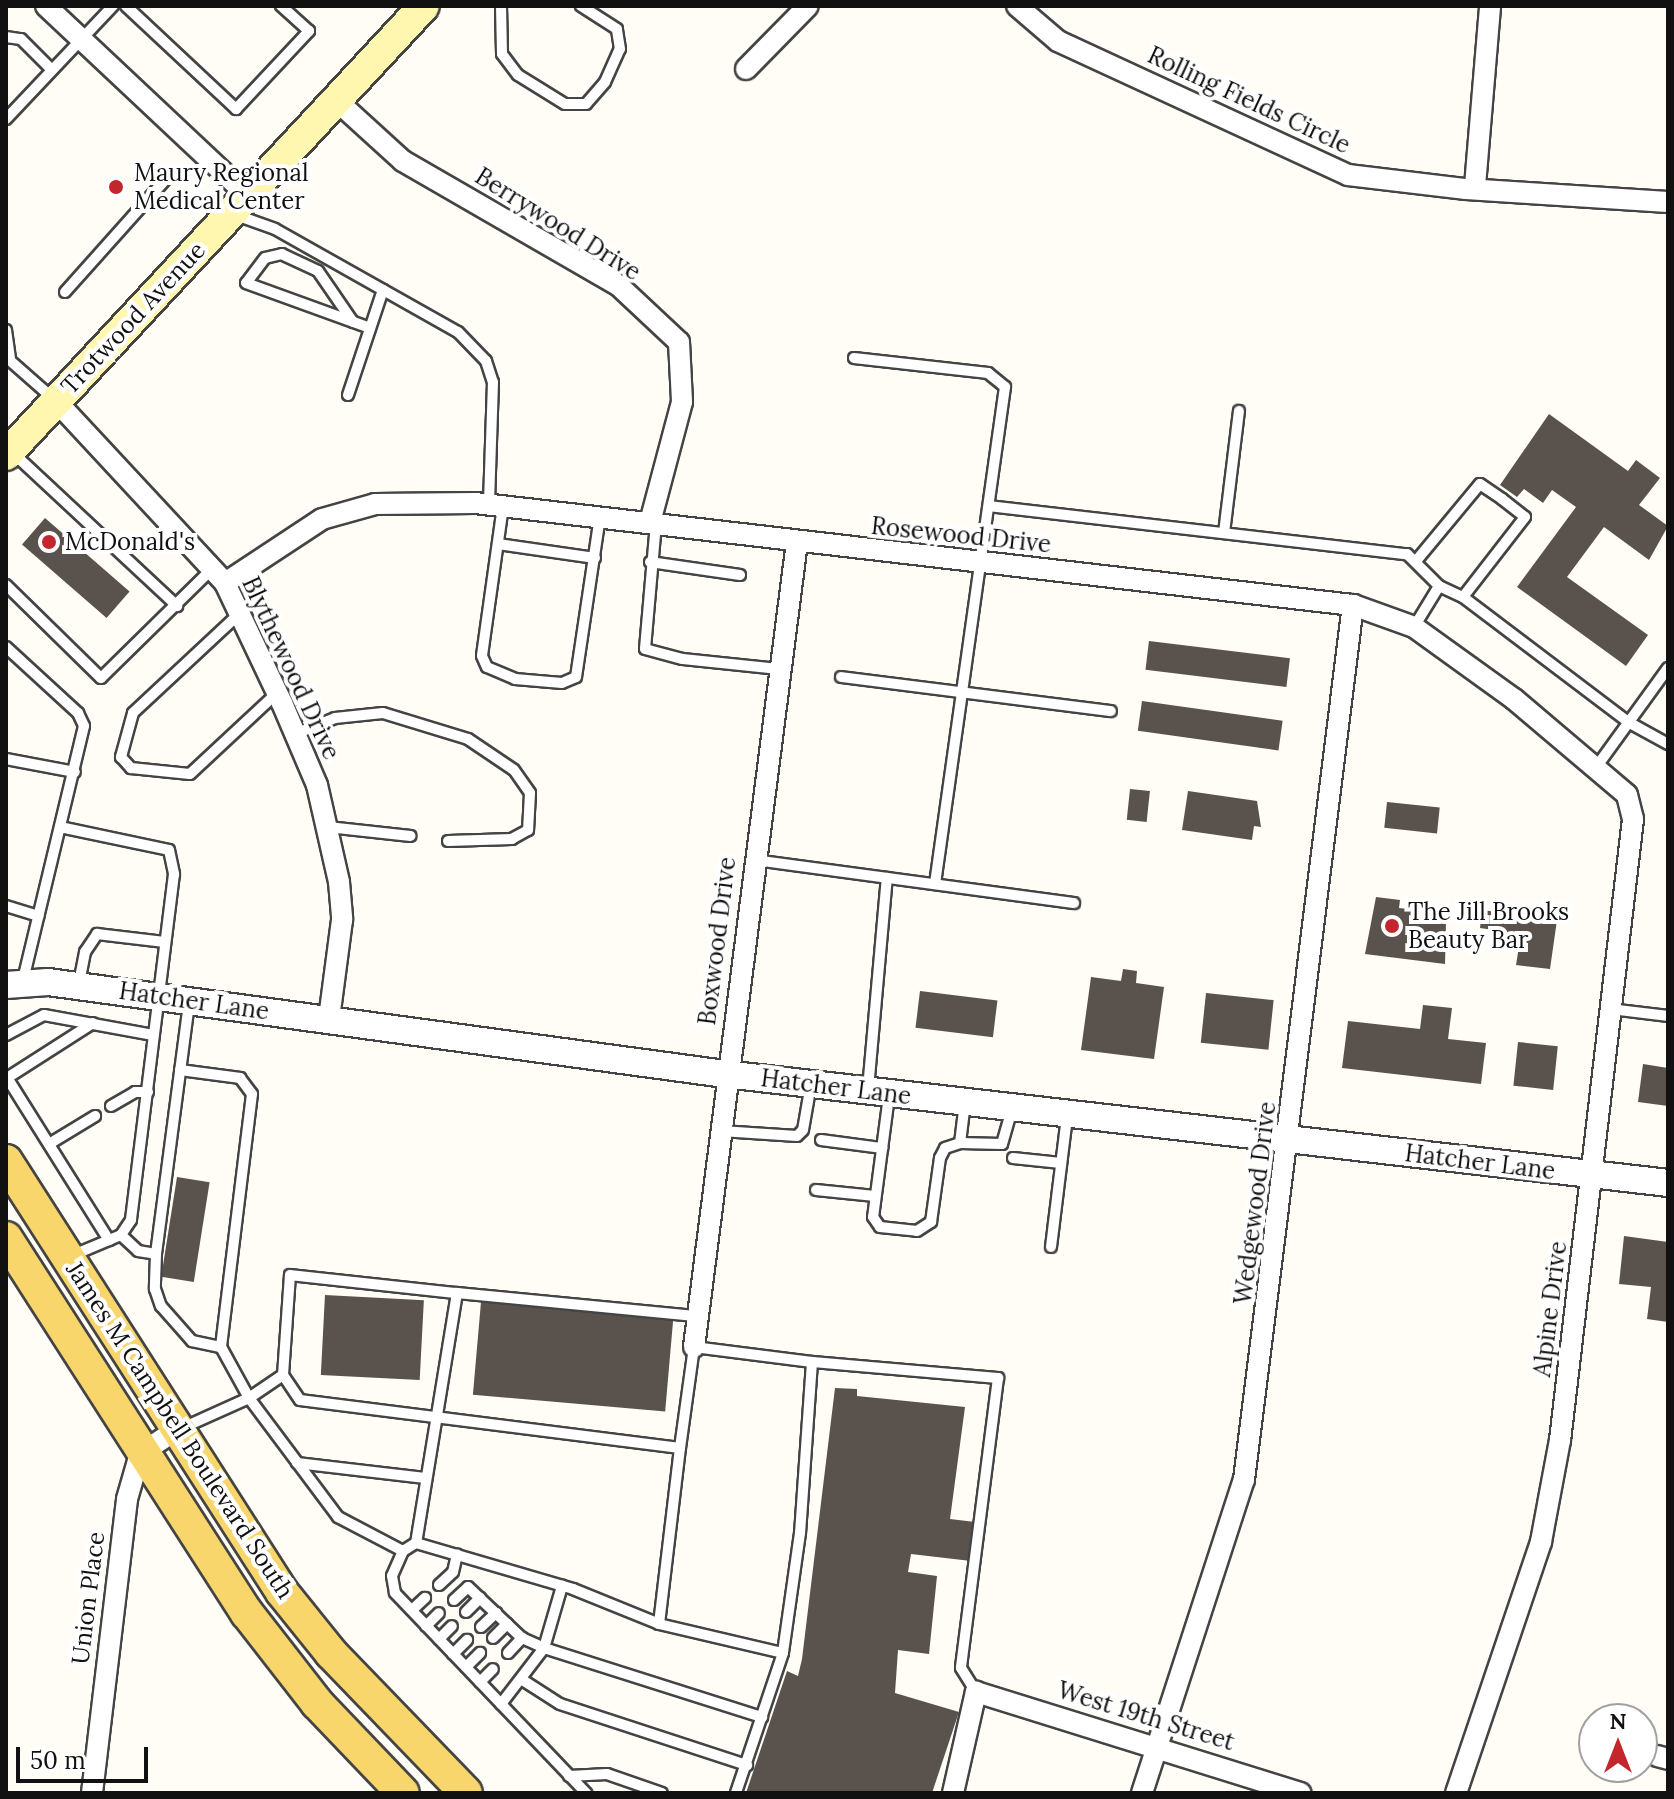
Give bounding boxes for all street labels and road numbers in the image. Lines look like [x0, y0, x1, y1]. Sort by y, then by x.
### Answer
street label: Rolling Fields Circle [1143, 40, 1355, 160]
street label: Berrywood Drive [470, 162, 646, 286]
street label: Trotwood Avenue [55, 236, 211, 400]
street label: Rosewood Drive [870, 511, 1052, 559]
street label: Blythewood Drive [236, 572, 346, 764]
street label: Boxwood Drive [692, 855, 742, 1027]
street label: Hatcher Lane [117, 976, 271, 1026]
street label: Hatcher Lane [759, 1063, 913, 1111]
street label: Wedgewood Drive [1228, 1100, 1282, 1306]
street label: Hatcher Lane [1403, 1138, 1557, 1186]
street label: Alpine Drive [1527, 1239, 1573, 1379]
street label: James M Campbell Boulevard South [60, 1256, 300, 1604]
street label: Union Place [66, 1530, 110, 1666]
street label: West 19th Street [1054, 1675, 1238, 1757]

